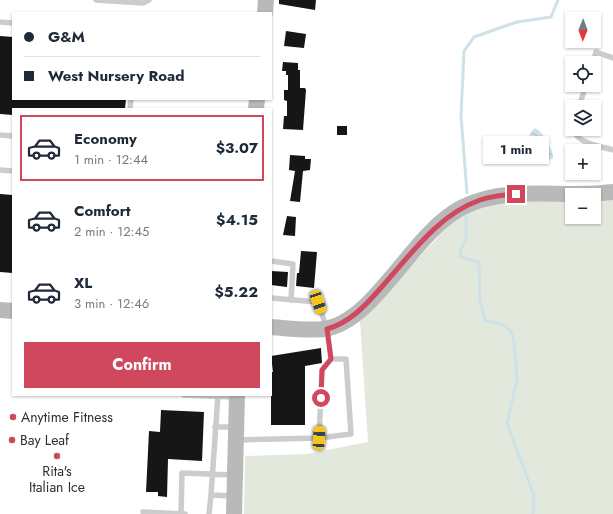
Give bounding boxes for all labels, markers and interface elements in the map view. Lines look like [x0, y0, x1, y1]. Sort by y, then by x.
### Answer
north arrow [565, 12, 601, 48]
map controls [565, 12, 601, 224]
text: G&M [48, 26, 85, 48]
button: locate [565, 56, 601, 92]
text: West Nursery Road [48, 65, 184, 87]
button: layers [565, 100, 601, 136]
text: Economy [74, 128, 137, 150]
icon: car [26, 130, 62, 166]
callout: 1 min [483, 136, 549, 164]
text: $3.07 [216, 137, 258, 159]
text: 1 min [500, 140, 532, 159]
button: + [565, 144, 601, 180]
text: 1 min · 12:44 [74, 150, 148, 169]
route end [507, 185, 525, 203]
button: − [565, 188, 601, 224]
text: Comfort [74, 200, 131, 222]
icon: car [26, 202, 62, 238]
text: $4.15 [216, 209, 258, 231]
text: 2 min · 12:45 [74, 222, 149, 241]
text: XL [74, 272, 92, 294]
icon: car [26, 274, 62, 310]
text: $5.22 [214, 281, 258, 303]
car [308, 289, 328, 315]
text: 3 min · 12:46 [74, 294, 149, 313]
button: Confirm [24, 342, 260, 388]
route start [312, 389, 330, 407]
place label: Anytime Fitness [21, 407, 113, 427]
marker: Anytime Fitness [8, 412, 18, 422]
car [312, 426, 326, 450]
place label: Bay Leaf [20, 430, 70, 450]
marker: Bay Leaf [7, 435, 17, 445]
marker: Rita's Italian Ice [52, 451, 62, 461]
place label: Rita's Italian Ice [29, 461, 85, 497]

